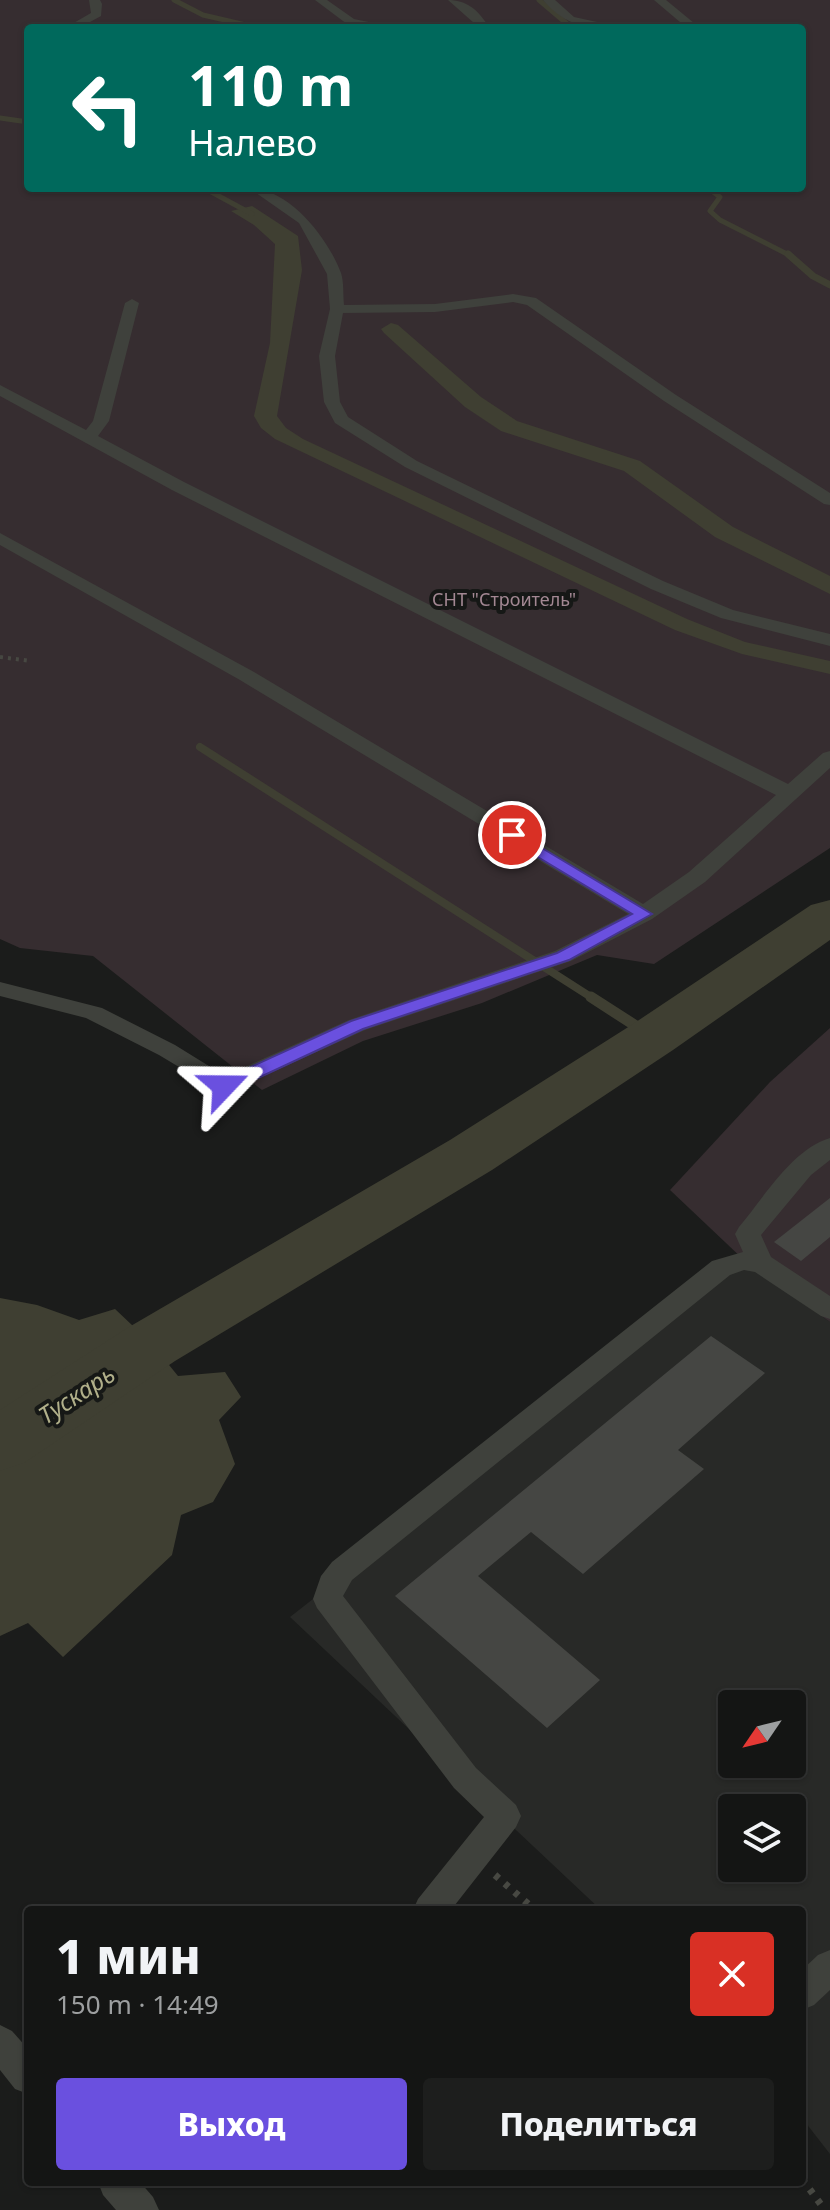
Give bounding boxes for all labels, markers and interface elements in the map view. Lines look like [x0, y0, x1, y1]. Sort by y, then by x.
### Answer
text: 110 m [188, 46, 353, 122]
icon: left [56, 56, 160, 160]
text: Налево [188, 118, 317, 167]
park label: СНТ "Строитель" [432, 587, 576, 611]
pin [478, 801, 546, 869]
icon: arrive [490, 813, 534, 857]
position arrow [182, 1044, 266, 1128]
water label: Тускарь [31, 1357, 121, 1431]
north arrow [718, 1690, 806, 1778]
map controls [718, 1690, 806, 1882]
button: layers [718, 1794, 806, 1882]
text: 1 мин [56, 1923, 201, 1988]
button: close [690, 1932, 774, 2016]
text: 150 m · 14:49 [56, 1986, 219, 2022]
button: Выход [56, 2078, 407, 2170]
button: Поделиться [423, 2078, 774, 2170]

